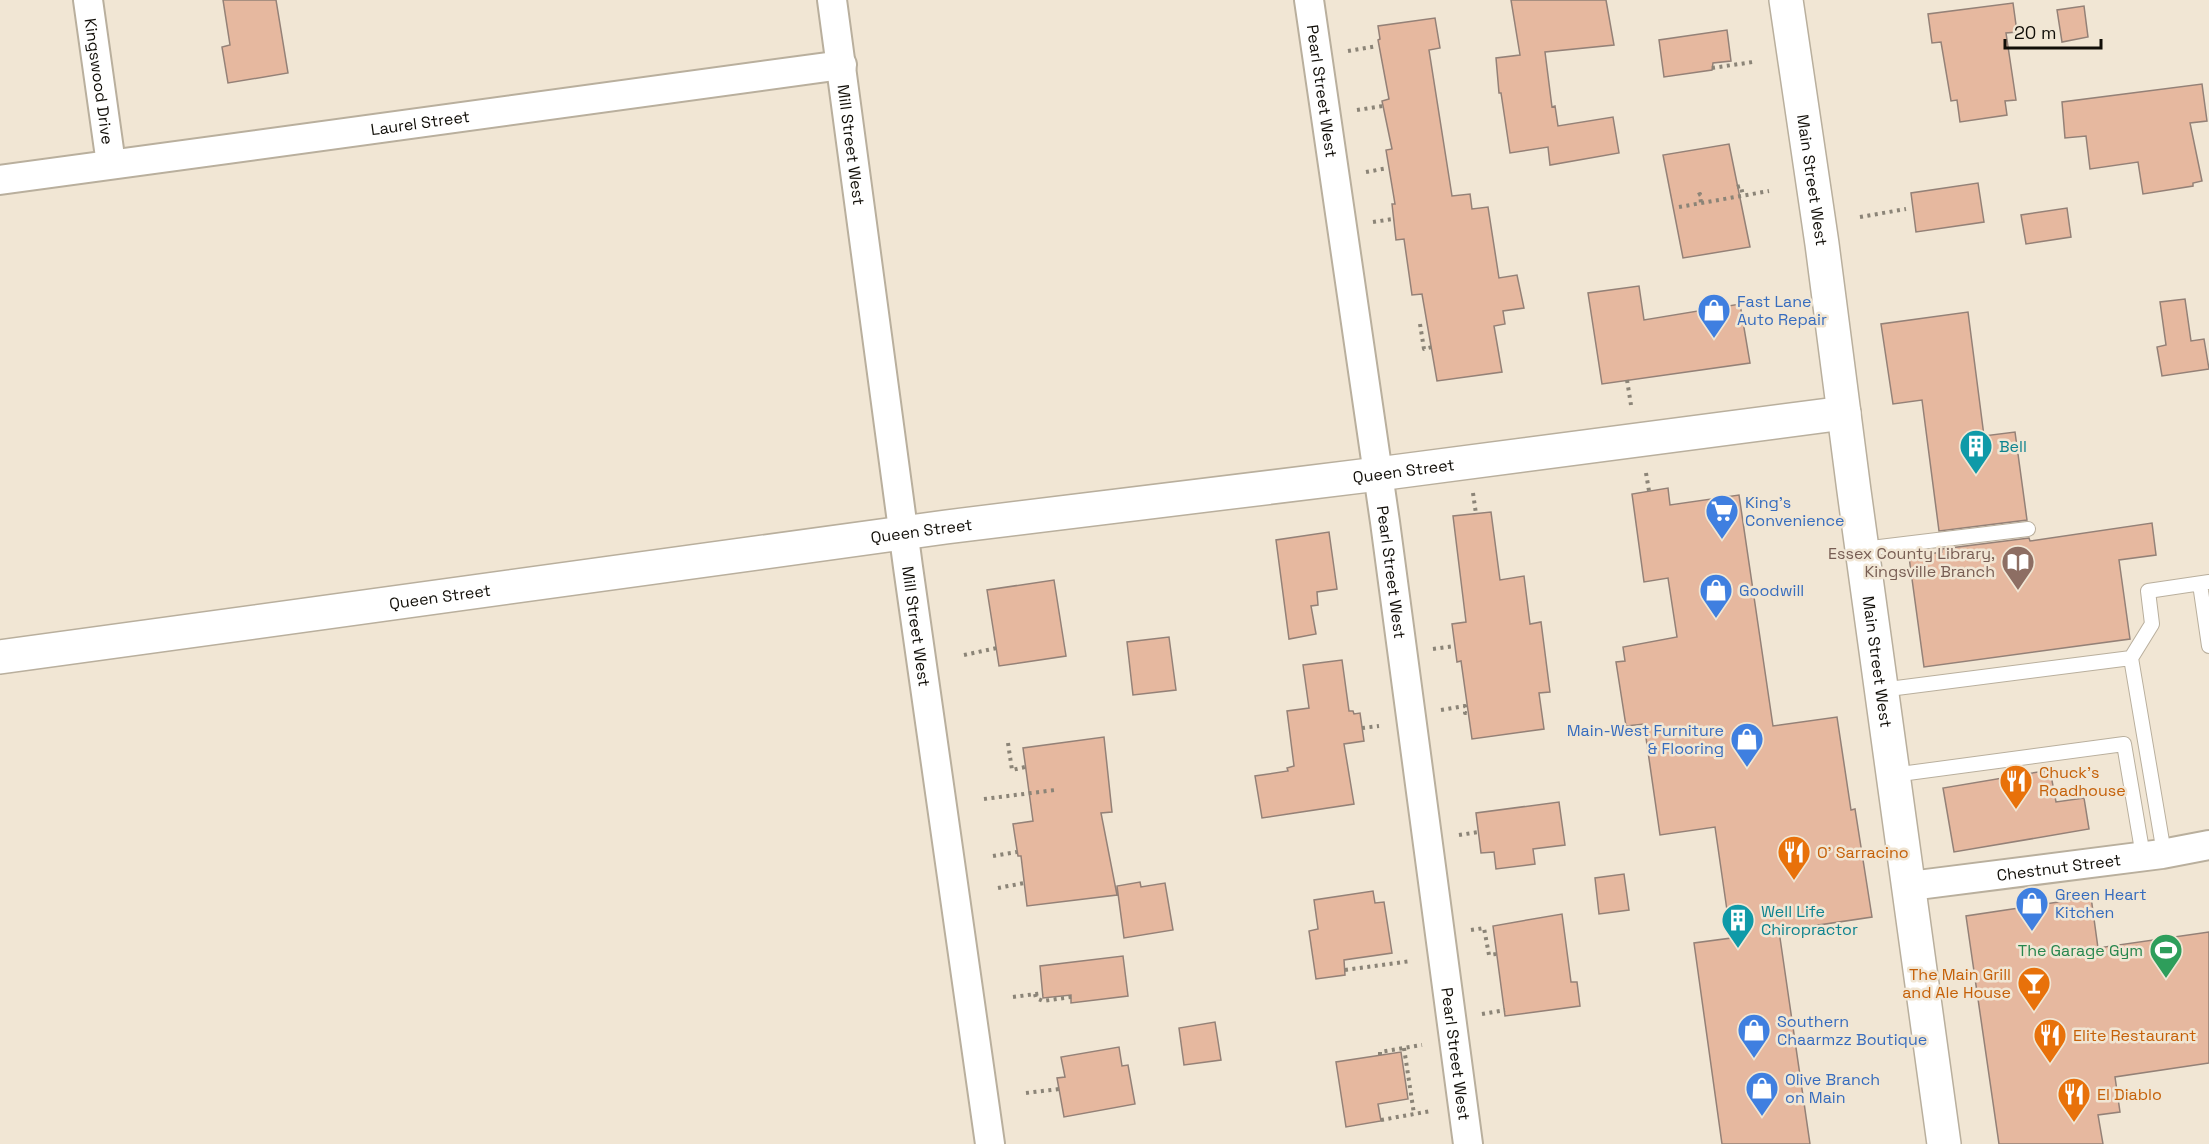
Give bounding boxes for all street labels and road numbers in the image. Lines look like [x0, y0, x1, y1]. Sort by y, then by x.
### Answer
street label: Kingswood Drive [80, 17, 118, 146]
street label: Pearl Street West [1302, 23, 1342, 159]
street label: Mill Street West [832, 83, 869, 206]
street label: Laurel Street [369, 106, 471, 140]
street label: Main Street West [1792, 113, 1832, 247]
street label: Queen Street [1352, 454, 1456, 488]
street label: Pearl Street West [1372, 504, 1410, 640]
street label: Queen Street [869, 514, 973, 548]
street label: Mill Street West [897, 565, 935, 688]
street label: Queen Street [388, 580, 492, 614]
street label: Main Street West [1858, 595, 1896, 729]
street label: Chestnut Street [1995, 849, 2122, 886]
street label: Pearl Street West [1436, 986, 1475, 1122]

